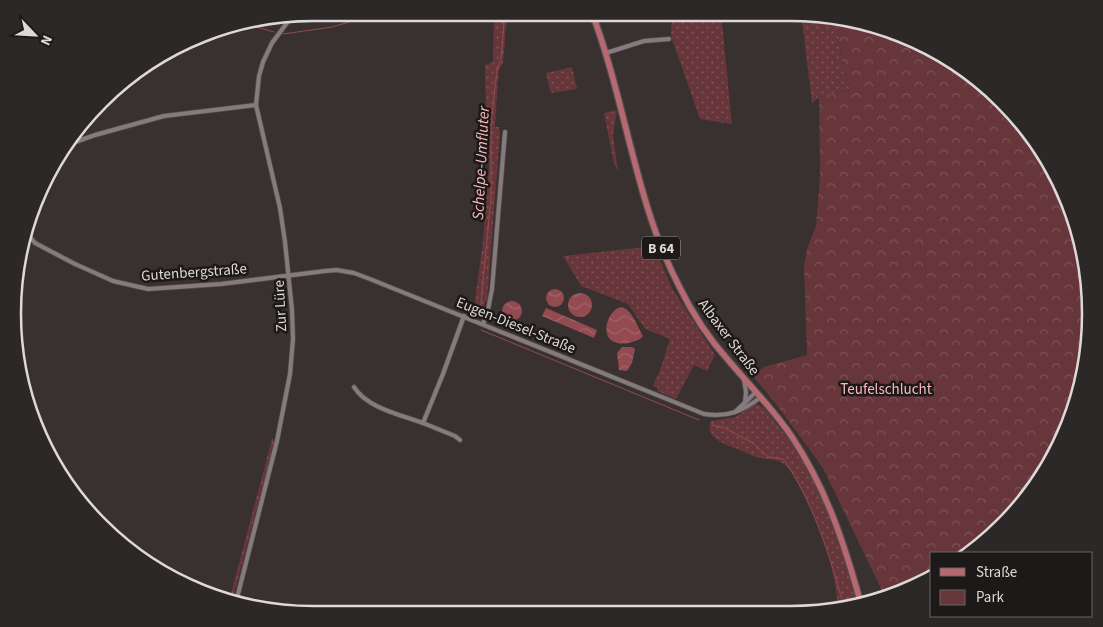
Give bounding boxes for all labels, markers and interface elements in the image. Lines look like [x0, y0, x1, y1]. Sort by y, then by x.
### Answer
north arrow [10, 10, 60, 60]
text: N [35, 32, 57, 49]
water label: Schelpe-Umfluter [467, 104, 495, 221]
road number: B 64 [642, 237, 680, 260]
street label: Gutenbergstraße [141, 258, 248, 287]
street label: Zur Lüre [269, 280, 292, 332]
street label: Eugen-Diesel-Straße [453, 292, 579, 359]
street label: Albaxer Straße [693, 295, 764, 380]
park label: Teufelschlucht [840, 379, 932, 400]
legend [930, 552, 1093, 617]
text: Straße [976, 562, 1017, 583]
text: Park [976, 587, 1005, 608]

